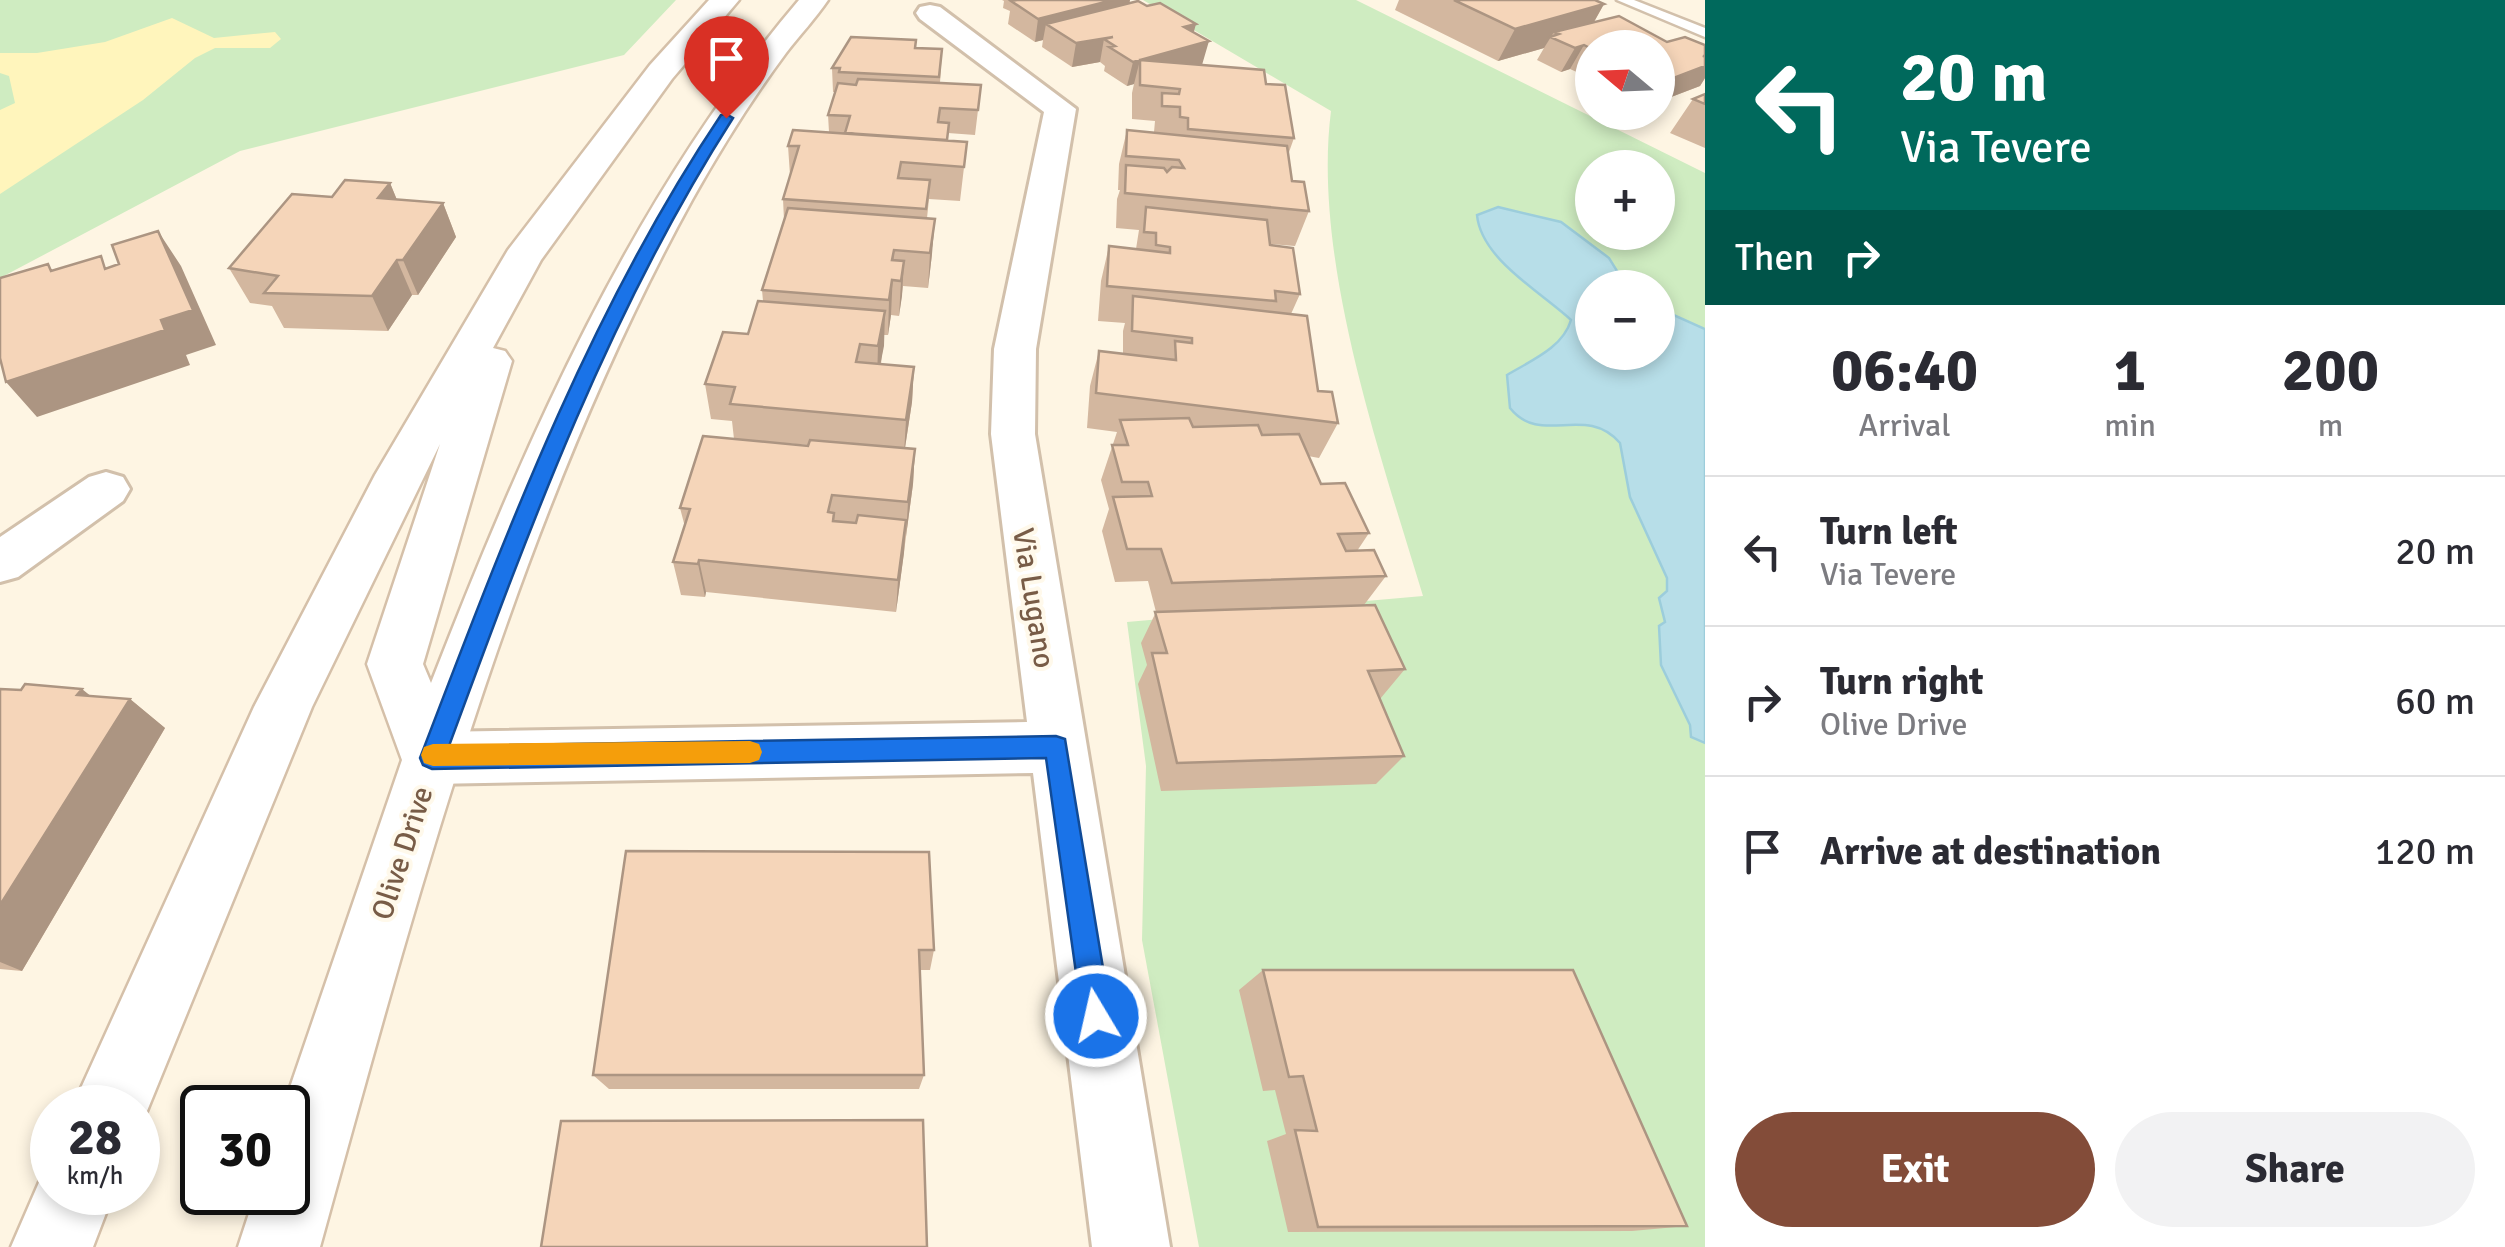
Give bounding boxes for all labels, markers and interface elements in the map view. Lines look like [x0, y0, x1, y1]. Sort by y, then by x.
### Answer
pin [684, 16, 769, 119]
north arrow [1575, 30, 1675, 130]
map controls [1575, 30, 1675, 370]
icon: arrive [699, 31, 754, 86]
text: 20 m [1900, 34, 2048, 120]
icon: left [1735, 40, 1865, 170]
text: Via Tevere [1900, 120, 2092, 175]
button: + [1575, 150, 1675, 250]
icon: right [1834, 230, 1889, 285]
text: Then [1735, 234, 1814, 281]
button: − [1575, 270, 1675, 370]
text: 06:40 [1831, 334, 1978, 408]
text: 1 [2114, 334, 2146, 408]
text: 200 [2282, 334, 2379, 408]
text: Arrival [1859, 406, 1951, 445]
text: min [2104, 406, 2156, 445]
text: m [2318, 406, 2343, 445]
text: Turn left [1820, 508, 1958, 555]
icon: left [1735, 524, 1790, 579]
street label: Via Lugano [1004, 525, 1063, 671]
text: 20 m [2395, 528, 2475, 575]
text: Via Tevere [1820, 555, 1956, 594]
text: Turn right [1820, 658, 1984, 705]
icon: right [1735, 674, 1790, 729]
text: 60 m [2395, 678, 2475, 725]
text: Olive Drive [1820, 705, 1967, 744]
street label: Olive Drive [364, 782, 441, 925]
icon: arrive [1735, 824, 1790, 879]
text: Arrive at destination [1820, 828, 2161, 875]
text: 120 m [2375, 828, 2475, 875]
position arrow [1044, 964, 1148, 1068]
speed limit sign: 30 [180, 1085, 310, 1215]
text: 28 [68, 1107, 122, 1169]
button: Exit [1735, 1112, 2095, 1227]
button: Share [2115, 1112, 2475, 1227]
text: km/h [67, 1160, 123, 1191]

